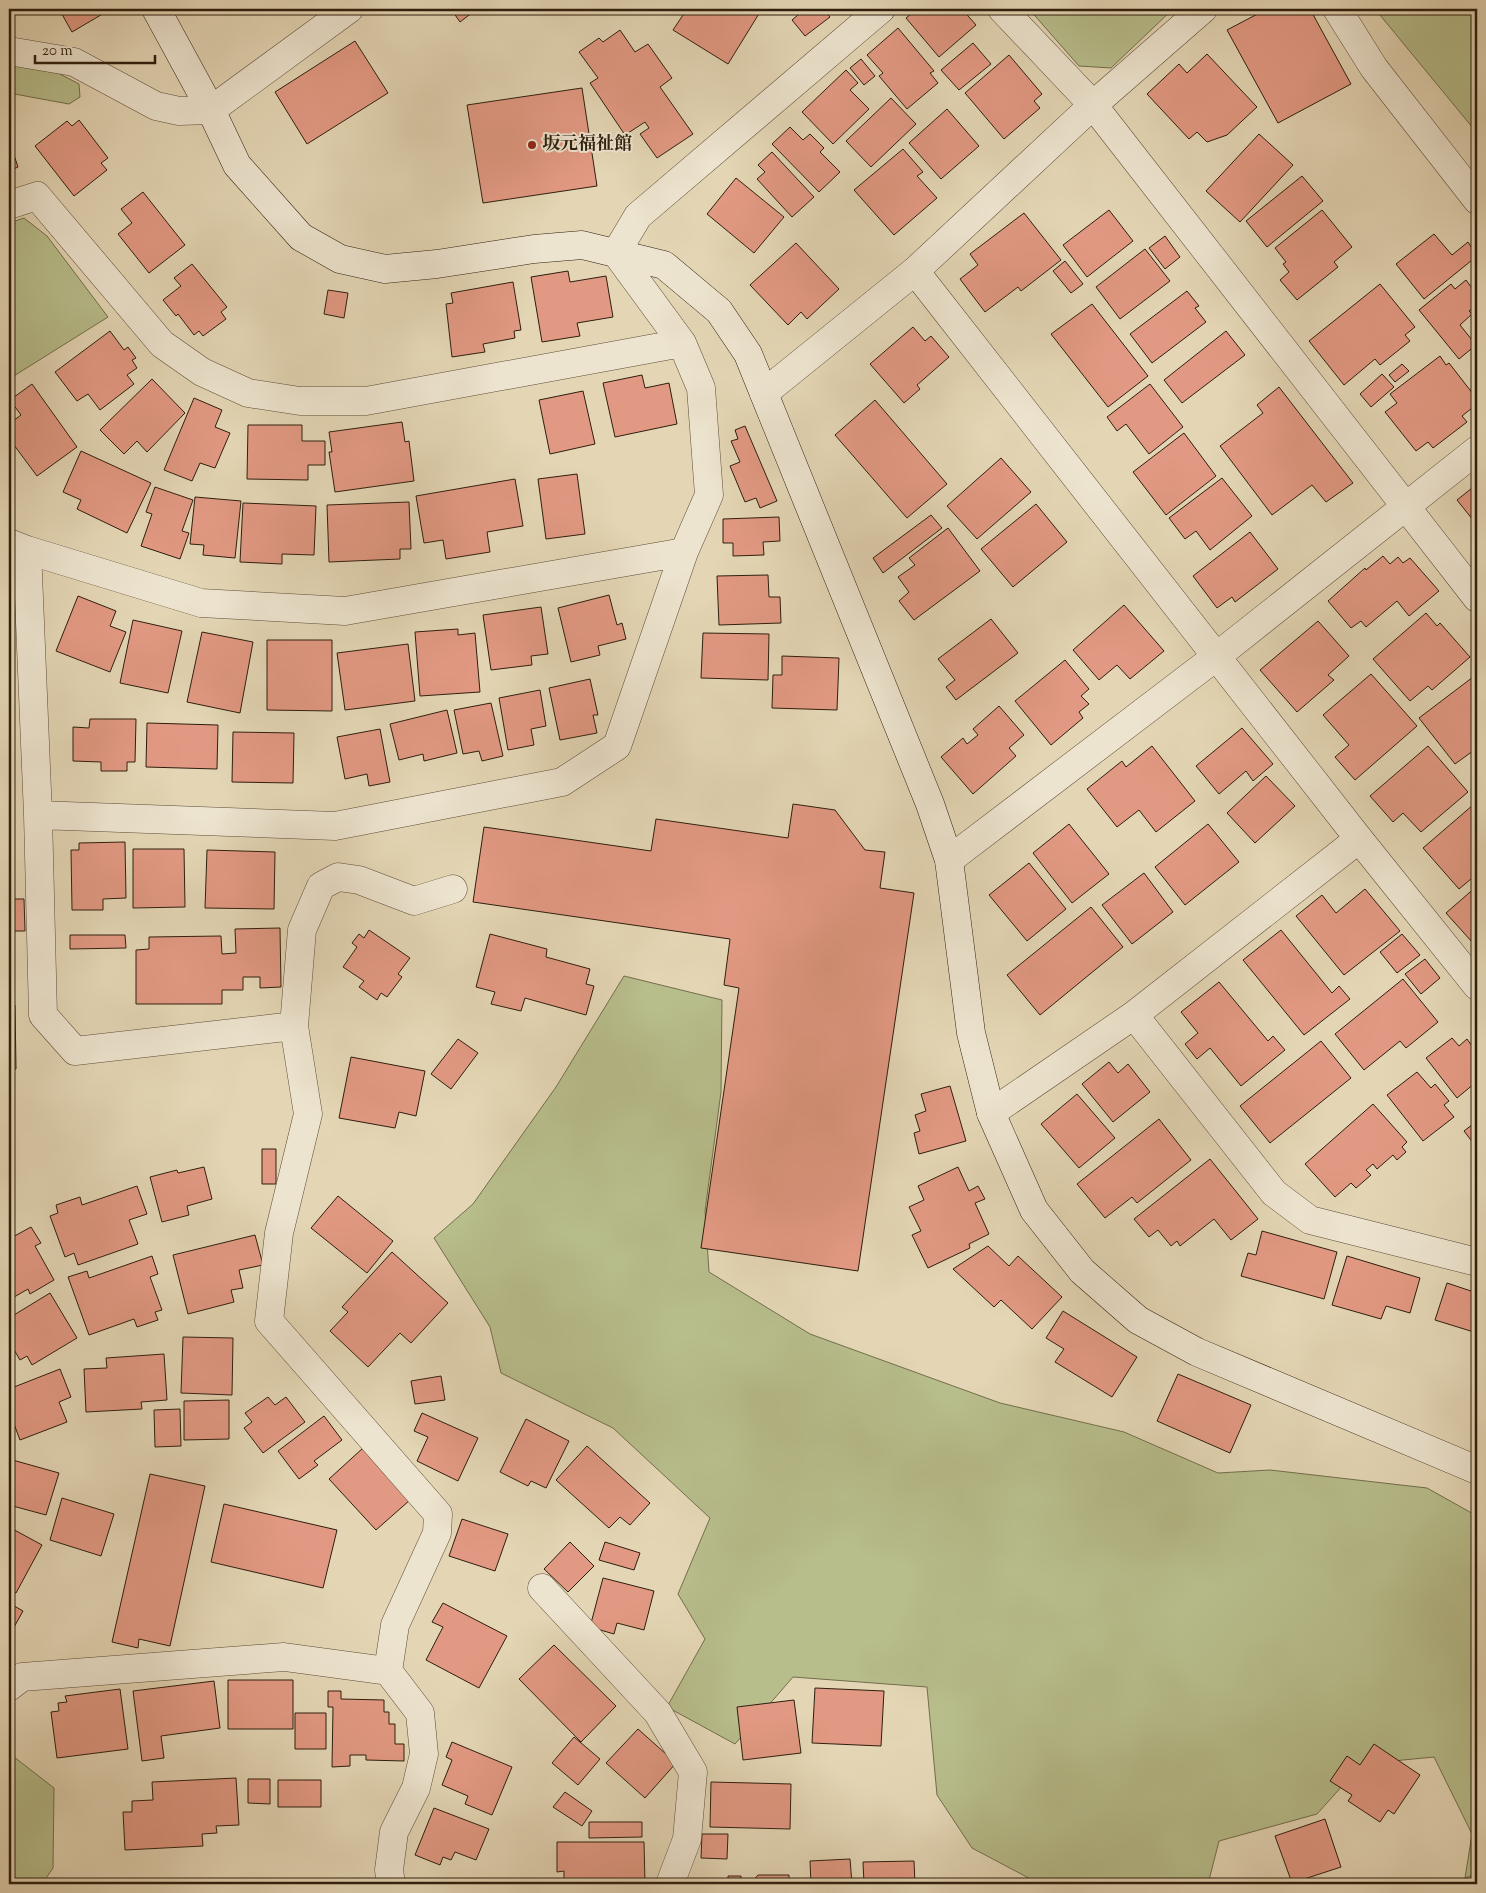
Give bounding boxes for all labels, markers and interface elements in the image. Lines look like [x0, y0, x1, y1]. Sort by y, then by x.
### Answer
scale bar [35, 32, 155, 64]
text: 20 m [42, 41, 73, 62]
place label: 坂元福祉館 [542, 132, 632, 158]
marker: 坂元福祉館 [526, 139, 538, 151]

